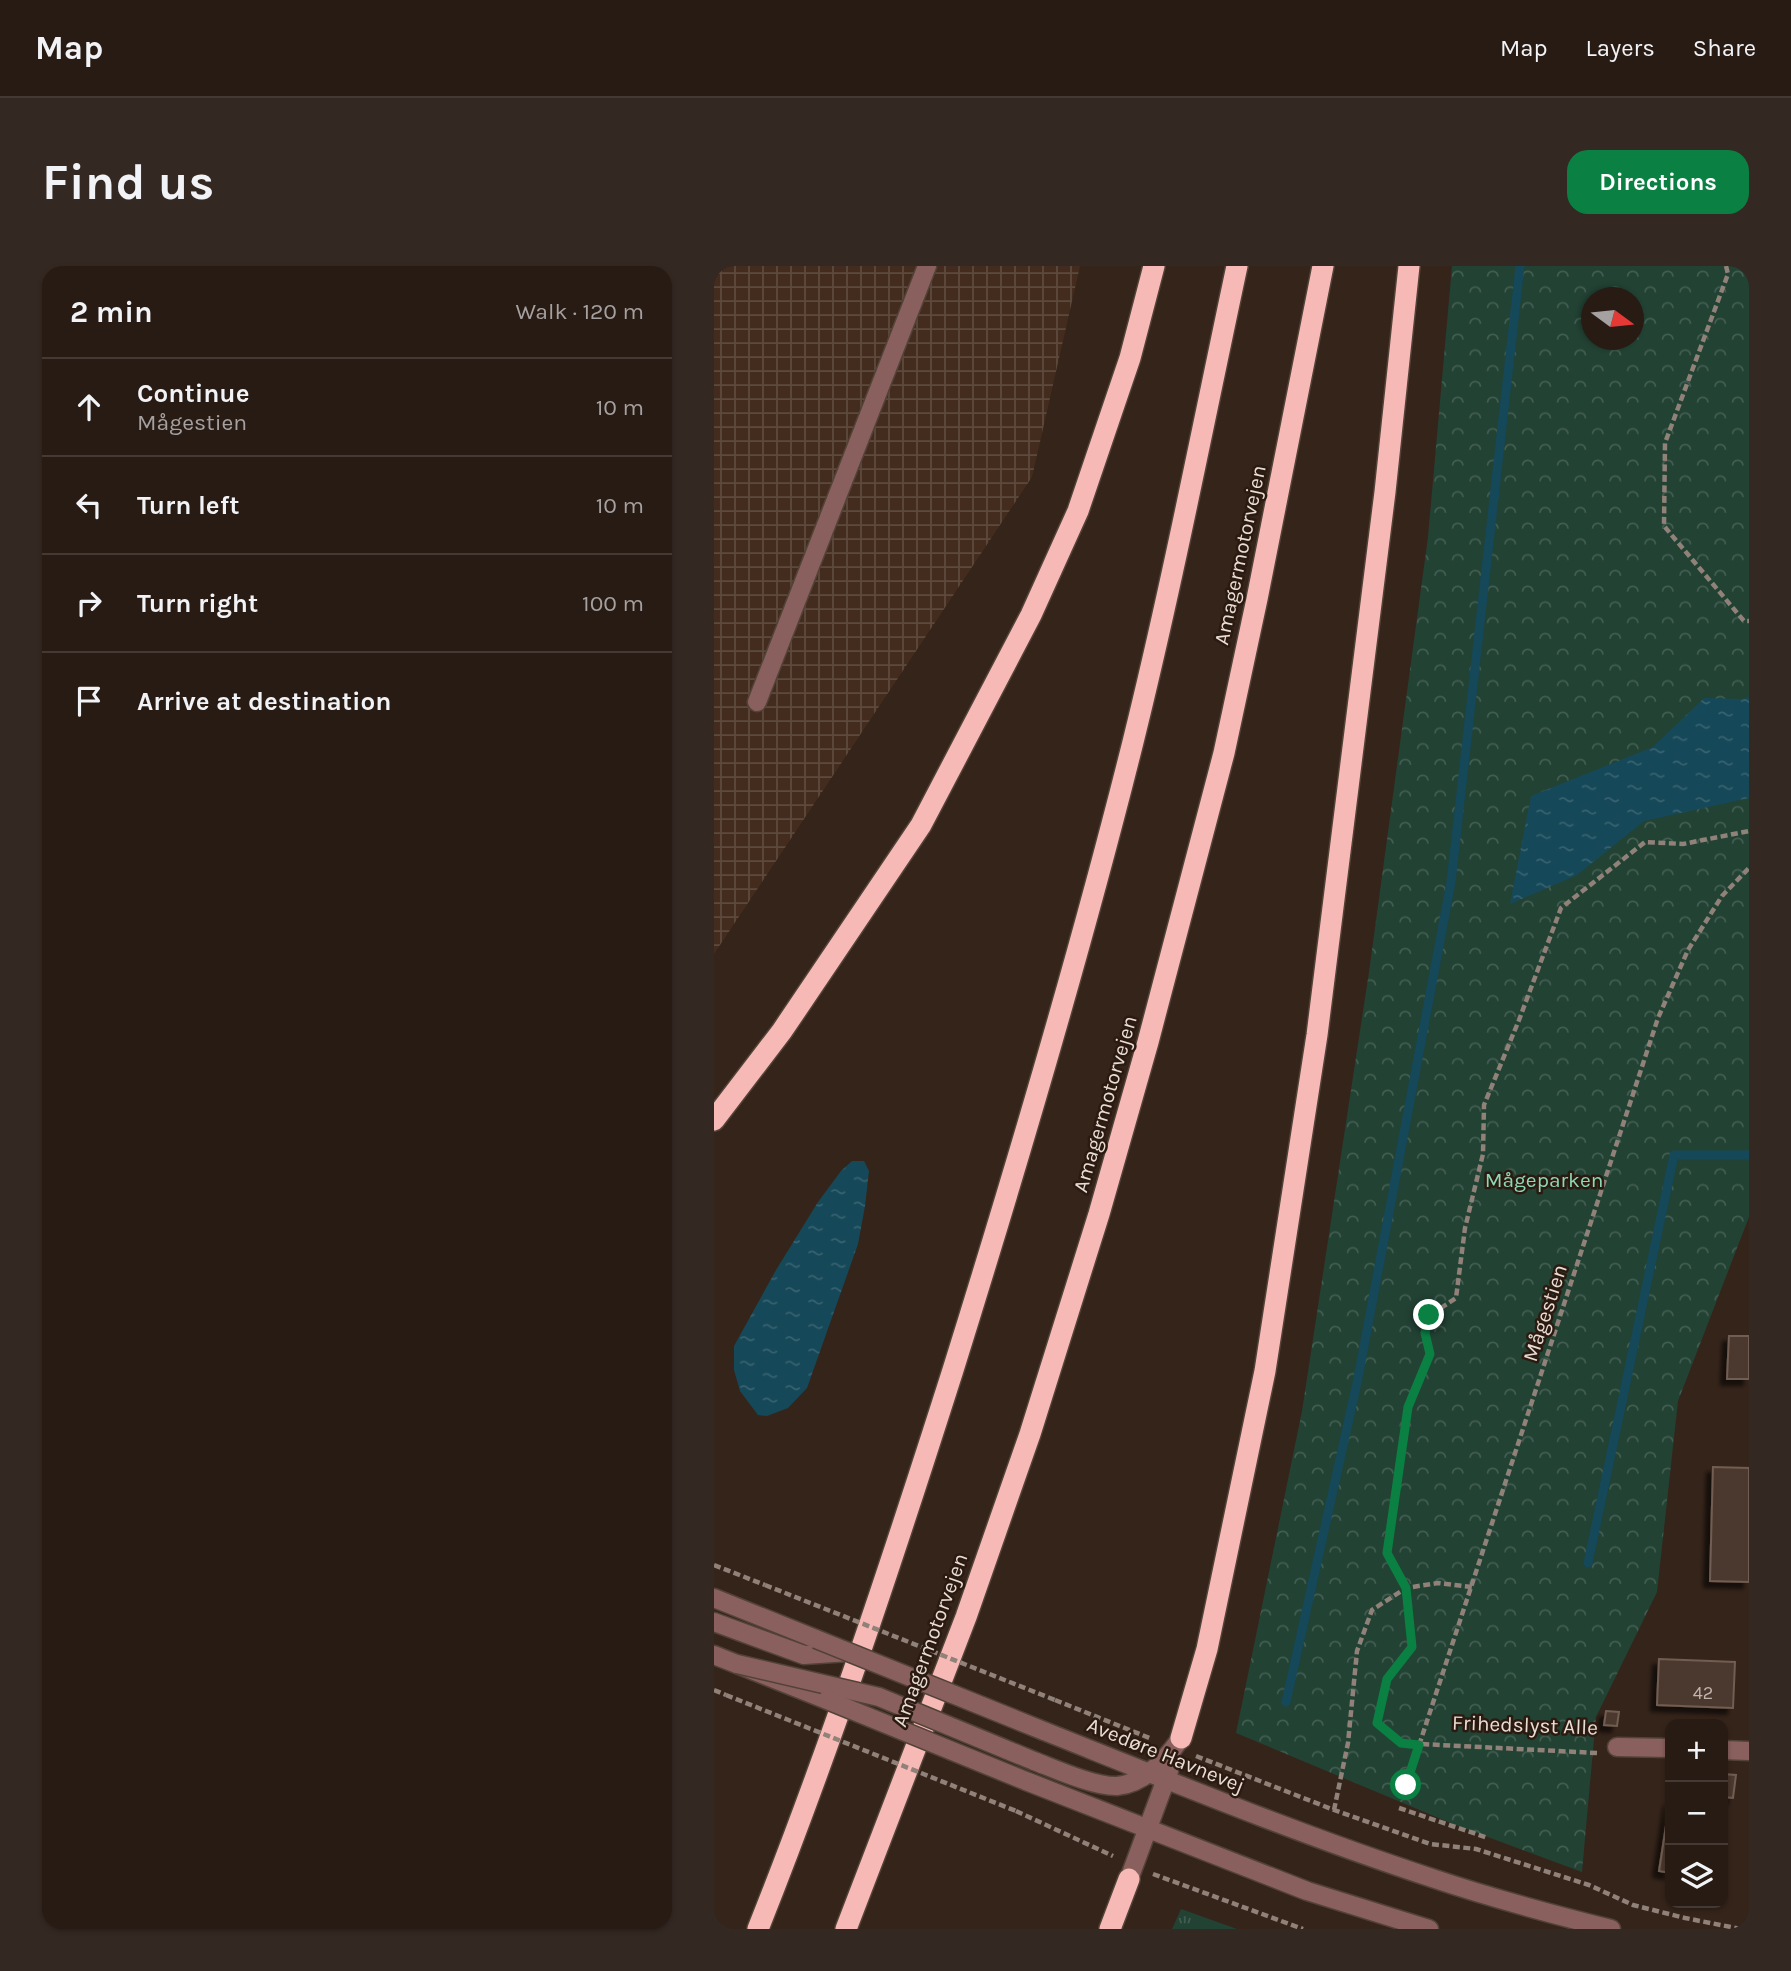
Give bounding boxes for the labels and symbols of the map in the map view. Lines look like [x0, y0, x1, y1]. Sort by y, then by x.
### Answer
north arrow [1581, 287, 1644, 350]
street label: Amagermotorvejen [1209, 463, 1271, 647]
street label: Amagermotorvejen [1068, 1013, 1142, 1195]
park label: Mågeparken [1485, 1168, 1603, 1192]
street label: Mågestien [1518, 1261, 1572, 1365]
route end [1413, 1299, 1444, 1330]
street label: Amagermotorvejen [887, 1550, 973, 1730]
house number: 42 [1693, 1682, 1713, 1704]
street label: Frihedslyst Alle [1452, 1710, 1598, 1740]
street label: Avedøre Havnevej [1084, 1712, 1248, 1798]
route start [1390, 1769, 1421, 1800]

